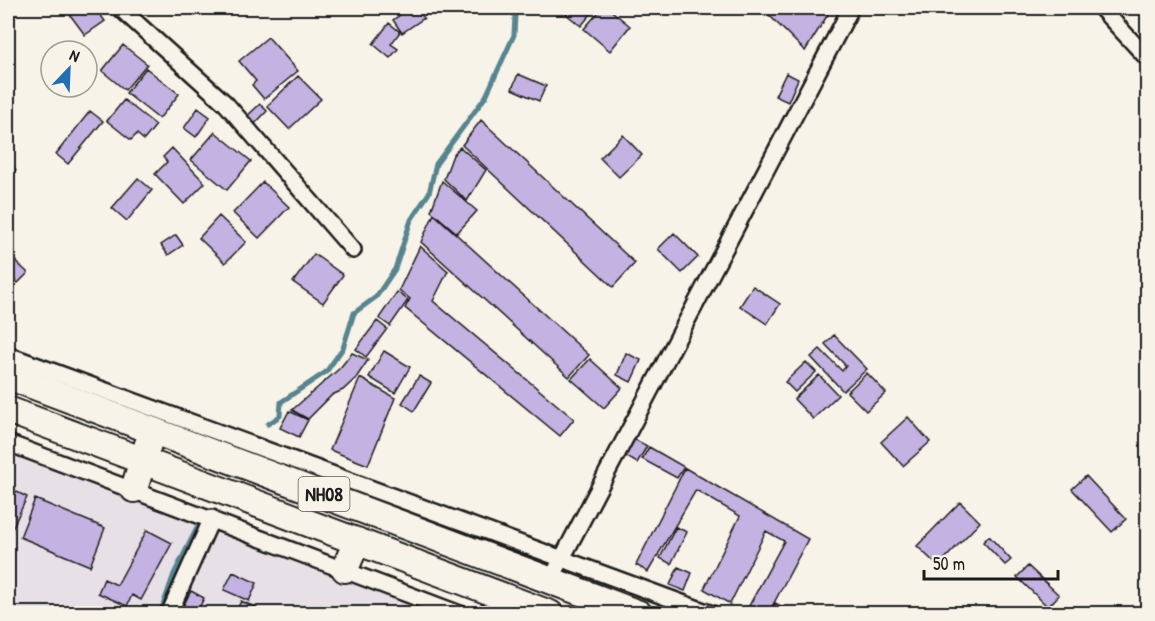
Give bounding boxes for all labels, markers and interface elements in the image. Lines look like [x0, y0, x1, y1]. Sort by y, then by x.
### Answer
north arrow [39, 39, 99, 99]
text: N [67, 43, 84, 67]
road number: NH08 [298, 477, 350, 511]
scale bar [924, 543, 1058, 581]
text: 50 m [933, 551, 965, 576]

